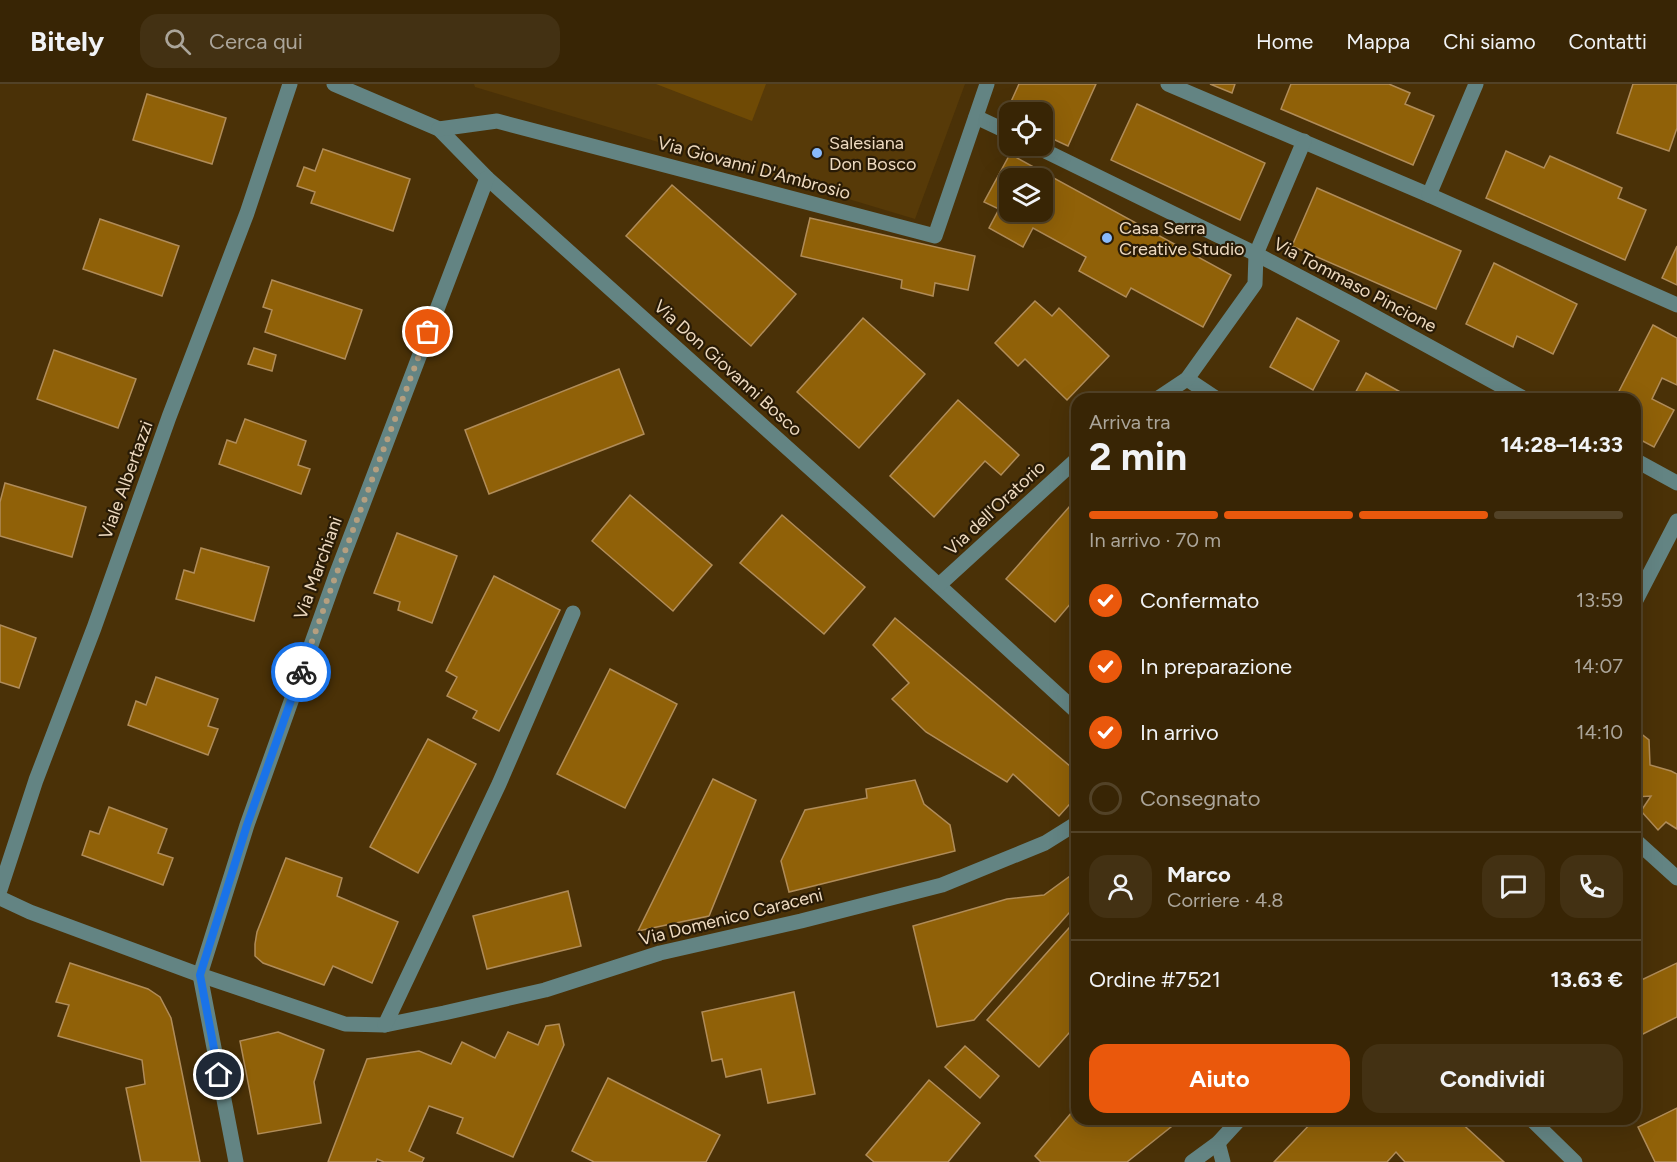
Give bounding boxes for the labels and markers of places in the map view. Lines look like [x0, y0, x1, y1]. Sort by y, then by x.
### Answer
place label: Salesiana Don Bosco [829, 132, 916, 175]
marker: Salesiana Don Bosco [810, 146, 824, 160]
place label: Casa Serra Creative Studio [1119, 217, 1245, 260]
marker: Casa Serra Creative Studio [1100, 231, 1114, 245]
pin [402, 306, 453, 357]
pin [193, 1049, 244, 1100]

